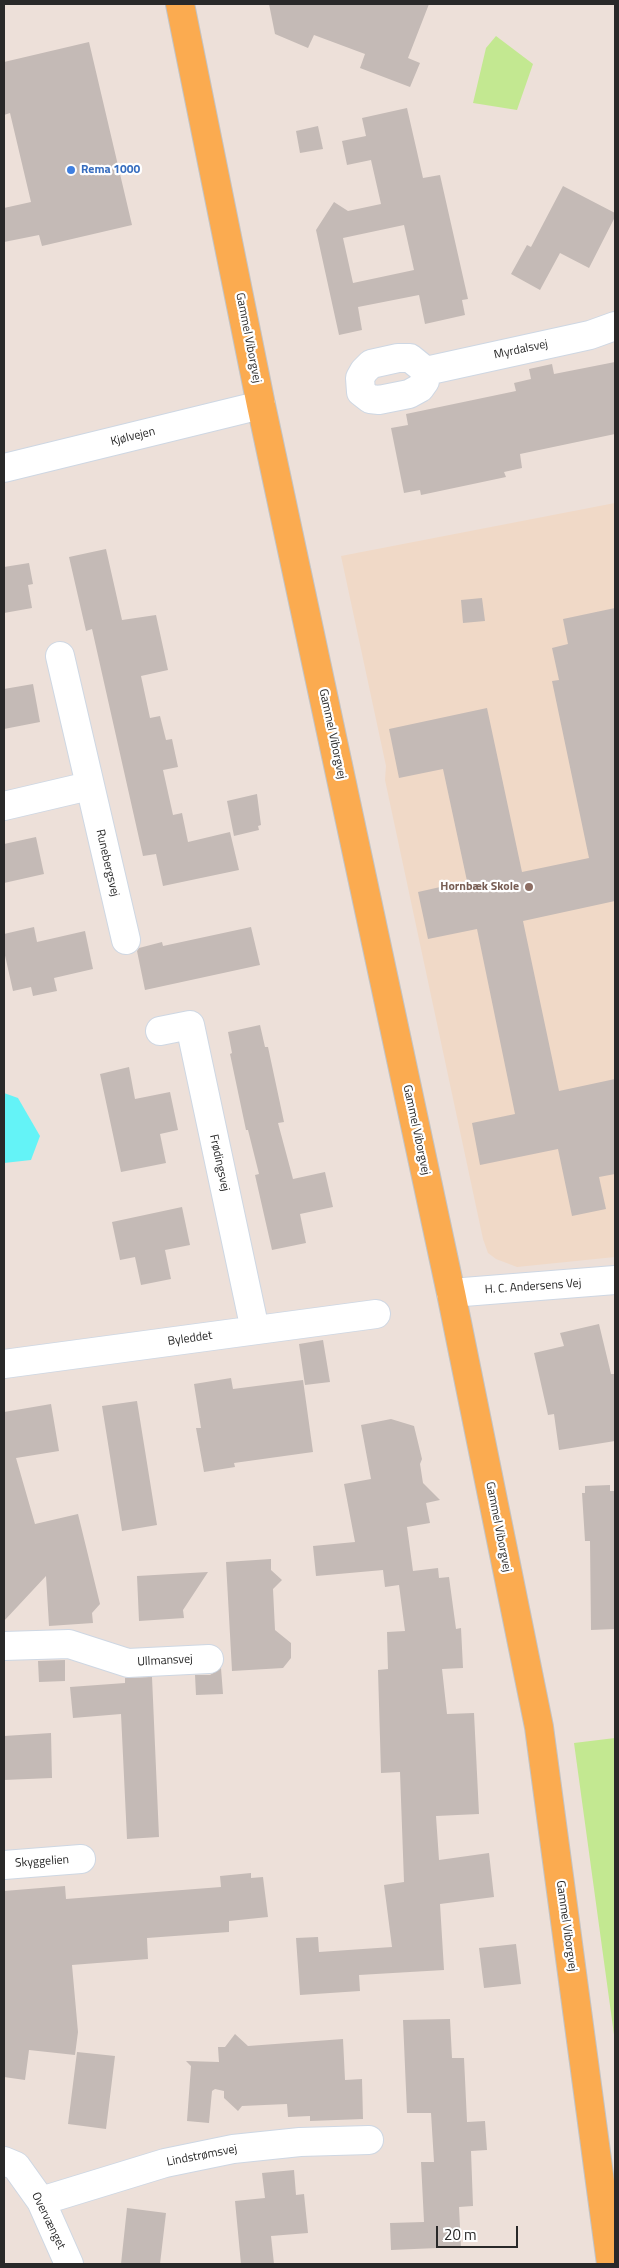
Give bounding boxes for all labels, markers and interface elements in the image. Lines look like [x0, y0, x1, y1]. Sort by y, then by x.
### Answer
place label: Rema 1000 [81, 163, 140, 177]
marker: Rema 1000 [65, 164, 77, 176]
street label: Gammel Viborgvej [232, 292, 264, 384]
street label: Myrdalsvej [493, 337, 549, 363]
street label: Kjølvejen [109, 425, 157, 449]
street label: Gammel Viborgvej [315, 688, 349, 780]
street label: Runebergsvej [92, 828, 122, 898]
place label: Hornbæk Skole [440, 880, 519, 894]
marker: Hornbæk Skole [523, 881, 535, 893]
street label: Gammel Viborgvej [399, 1084, 433, 1176]
street label: Frødingsvej [206, 1133, 232, 1193]
street label: H. C. Andersens Vej [484, 1276, 582, 1298]
street label: Byleddet [167, 1329, 213, 1349]
street label: Gammel Viborgvej [482, 1481, 514, 1573]
street label: Ullmansvej [137, 1652, 193, 1670]
street label: Skyggelien [14, 1853, 70, 1871]
street label: Gammel Viborgvej [552, 1880, 580, 1972]
street label: Lindstrømsvej [166, 2142, 238, 2170]
street label: Overvænget [28, 2190, 68, 2252]
scale bar [439, 2216, 522, 2248]
text: 20 m [444, 2223, 477, 2246]

